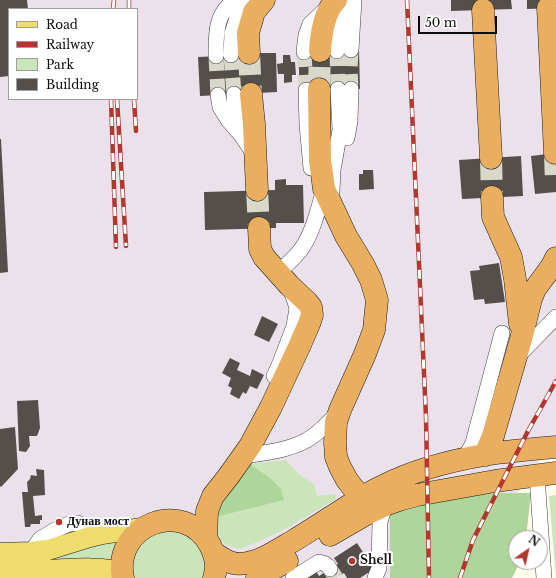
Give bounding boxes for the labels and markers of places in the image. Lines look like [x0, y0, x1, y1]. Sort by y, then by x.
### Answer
place label: Дунав мост [67, 515, 129, 529]
marker: Дунав мост [54, 517, 64, 527]
place label: Shell [360, 554, 392, 568]
marker: Shell [347, 556, 357, 566]

